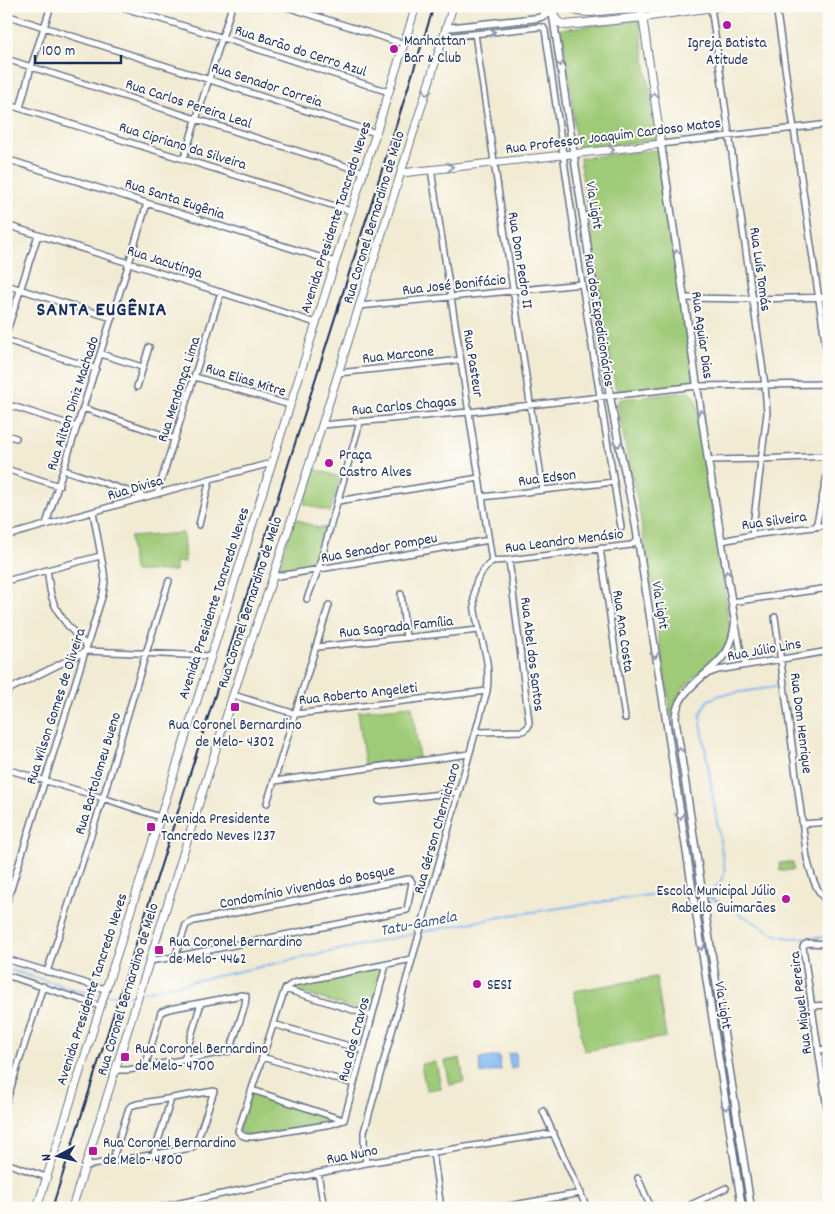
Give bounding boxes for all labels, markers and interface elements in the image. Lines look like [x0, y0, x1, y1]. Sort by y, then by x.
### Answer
marker: Igreja Batista Atitude [721, 19, 733, 31]
street label: Rua Barão do Cerro Azul [231, 20, 370, 84]
one-way arrow [488, 27, 496, 38]
place label: Manhattan Bar & Club [404, 31, 466, 70]
scale bar [35, 32, 121, 64]
place label: Igreja Batista Atitude [687, 33, 768, 72]
text: 100 m [42, 41, 75, 63]
marker: Manhattan Bar & Club [388, 43, 400, 55]
street label: Rua Senador Correia [208, 58, 326, 115]
one-way arrow [554, 60, 565, 68]
street label: Rua Carlos Pereira Leal [122, 74, 255, 136]
one-way arrow [422, 87, 432, 95]
one-way arrow [649, 92, 660, 100]
street label: Rua Professor Joaquim Cardoso Matos [504, 113, 722, 161]
street label: Rua Cipriano da Silveira [116, 117, 250, 177]
street label: Avenida Presidente Tancredo Neves [295, 119, 378, 317]
street label: Rua Coronel Bernardino de Melo [338, 128, 412, 307]
one-way arrow [607, 145, 615, 156]
one-way arrow [446, 162, 454, 173]
street label: Rua Santa Eugênia [122, 173, 228, 227]
street label: Via Light [578, 180, 608, 231]
street label: Rua Dom Pedro II [501, 210, 538, 311]
street label: Rua Luís Tomás [742, 226, 776, 313]
street label: Rua Jacutinga [124, 240, 206, 286]
one-way arrow [673, 248, 683, 257]
street label: Rua dos Expedicionários [577, 252, 619, 388]
street label: Rua José Bonifácio [401, 270, 508, 302]
street label: Rua Aguiar Dias [684, 290, 718, 380]
district label: SANTA EUGÊNIA [36, 297, 168, 325]
street label: Rua Pasteur [456, 328, 488, 399]
street label: Rua Ailton Diniz Machado [42, 333, 106, 474]
street label: Rua Mendonça Lima [152, 333, 208, 445]
street label: Rua Marcone [361, 341, 435, 371]
street label: Rua Elias Mitre [202, 358, 289, 404]
street label: Rua Carlos Chagas [351, 391, 458, 423]
one-way arrow [696, 409, 707, 417]
one-way arrow [612, 439, 623, 448]
place label: Praça Castro Alves [339, 445, 412, 484]
marker: Praça Castro Alves [323, 457, 335, 469]
street label: Rua Edson [517, 465, 577, 493]
street label: Rua Divisa [105, 470, 167, 507]
street label: Avenida Presidente Tancredo Neves [173, 505, 256, 703]
street label: Rua Silveira [740, 506, 809, 537]
street label: Rua Coronel Bernardino de Melo [213, 514, 289, 691]
street label: Rua Leandro Menásio [504, 524, 625, 560]
street label: Rua Senador Pompeu [319, 528, 439, 570]
one-way arrow [723, 569, 733, 578]
street label: Via Light [644, 580, 674, 631]
street label: Rua Ana Costa [605, 589, 639, 675]
street label: Rua Abel dos Santos [513, 596, 549, 713]
street label: Rua Sagrada Família [338, 611, 455, 645]
street label: Rua Wilson Gomes de Oliveira [21, 624, 93, 788]
street label: Rua Júlio Lins [726, 634, 803, 668]
one-way arrow [650, 651, 660, 660]
street label: Rua Dom Henrique [783, 671, 817, 775]
street label: Rua Roberto Angeleti [298, 678, 419, 712]
marker: Rua Coronel Bernardino de Melo- 4302 [229, 701, 241, 713]
street label: Rua Bartolomeu Bueno [70, 709, 128, 838]
place label: Rua Coronel Bernardino de Melo- 4302 [168, 715, 302, 754]
one-way arrow [675, 746, 686, 754]
street label: Rua Gérson Chernicharo [409, 760, 467, 897]
place label: Avenida Presidente Tancredo Neves 1237 [161, 809, 275, 848]
one-way arrow [675, 812, 685, 820]
marker: Avenida Presidente Tancredo Neves 1237 [145, 821, 157, 833]
street label: Condomínio Vivendas do Bosque [218, 860, 397, 916]
place label: Escola Municipal Júlio Rabello Guimarães [657, 881, 776, 920]
street label: Avenida Presidente Tancredo Neves [51, 891, 134, 1089]
marker: Escola Municipal Júlio Rabello Guimarães [780, 893, 792, 905]
street label: Rua Coronel Bernardino de Melo [92, 900, 166, 1079]
water label: Tatu-Gamela [378, 906, 460, 943]
place label: Rua Coronel Bernardino de Melo- 4462 [169, 932, 303, 971]
one-way arrow [695, 942, 705, 951]
marker: Rua Coronel Bernardino de Melo- 4462 [153, 944, 165, 956]
street label: Rua Miguel Pereira [785, 949, 819, 1055]
place label: SESI [487, 975, 512, 997]
marker: SESI [471, 978, 483, 990]
street label: Via Light [707, 980, 737, 1031]
street label: Rua dos Cravos [333, 995, 377, 1084]
place label: Rua Coronel Bernardino de Melo- 4700 [135, 1039, 269, 1078]
marker: Rua Coronel Bernardino de Melo- 4700 [119, 1051, 131, 1063]
one-way arrow [720, 1104, 731, 1112]
north arrow [32, 1132, 82, 1182]
place label: Rua Coronel Bernardino de Melo- 4800 [103, 1133, 237, 1172]
street label: Rua Nuno [325, 1140, 380, 1172]
marker: Rua Coronel Bernardino de Melo- 4800 [87, 1145, 99, 1157]
text: N [37, 1153, 57, 1162]

